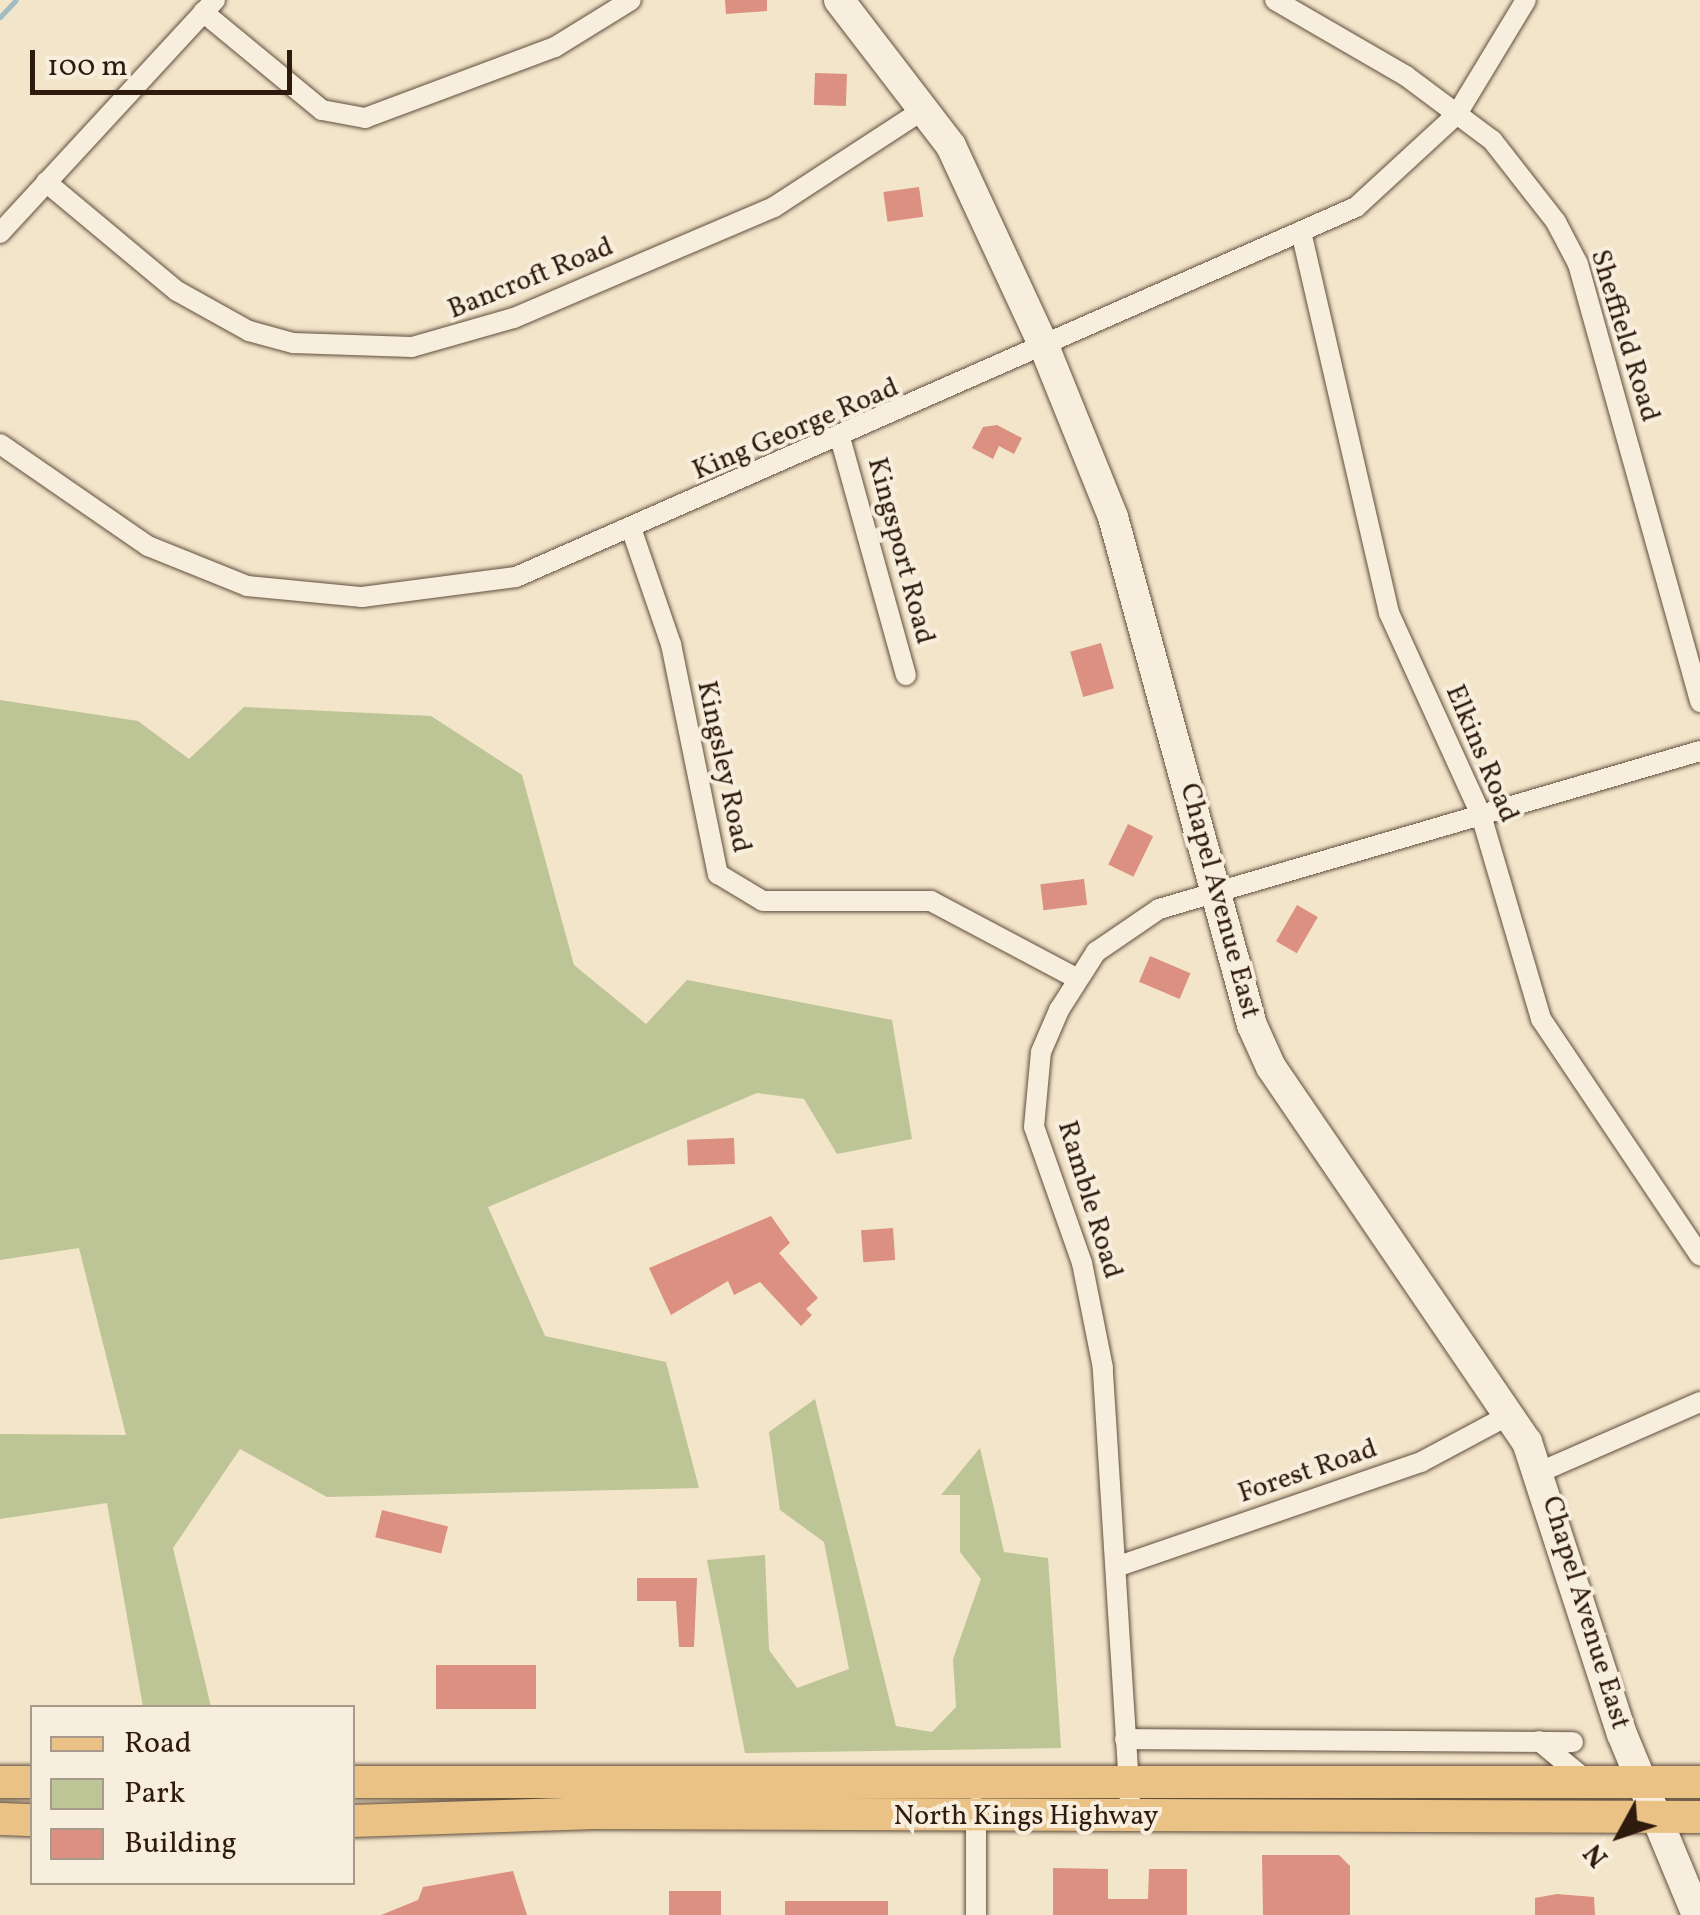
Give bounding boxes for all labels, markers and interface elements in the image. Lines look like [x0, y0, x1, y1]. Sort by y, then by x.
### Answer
scale bar [35, 30, 298, 92]
text: 100 m [47, 46, 128, 88]
street label: Bancroft Road [443, 231, 619, 327]
street label: Sheffield Road [1582, 246, 1666, 426]
street label: King George Road [688, 371, 904, 489]
street label: Kingsport Road [859, 454, 941, 648]
street label: Kingsley Road [688, 678, 758, 856]
street label: Elkins Road [1437, 680, 1525, 828]
street label: Chapel Avenue East [1171, 780, 1267, 1022]
street label: Ramble Road [1049, 1117, 1129, 1283]
street label: Forest Road [1234, 1433, 1382, 1511]
street label: Chapel Avenue East [1534, 1492, 1636, 1734]
legend [30, 1705, 355, 1885]
text: Road [124, 1723, 192, 1765]
text: Park [124, 1773, 185, 1815]
north arrow [1570, 1785, 1670, 1885]
street label: North Kings Highway [894, 1800, 1158, 1834]
text: Building [124, 1823, 237, 1865]
text: N [1575, 1834, 1618, 1875]

